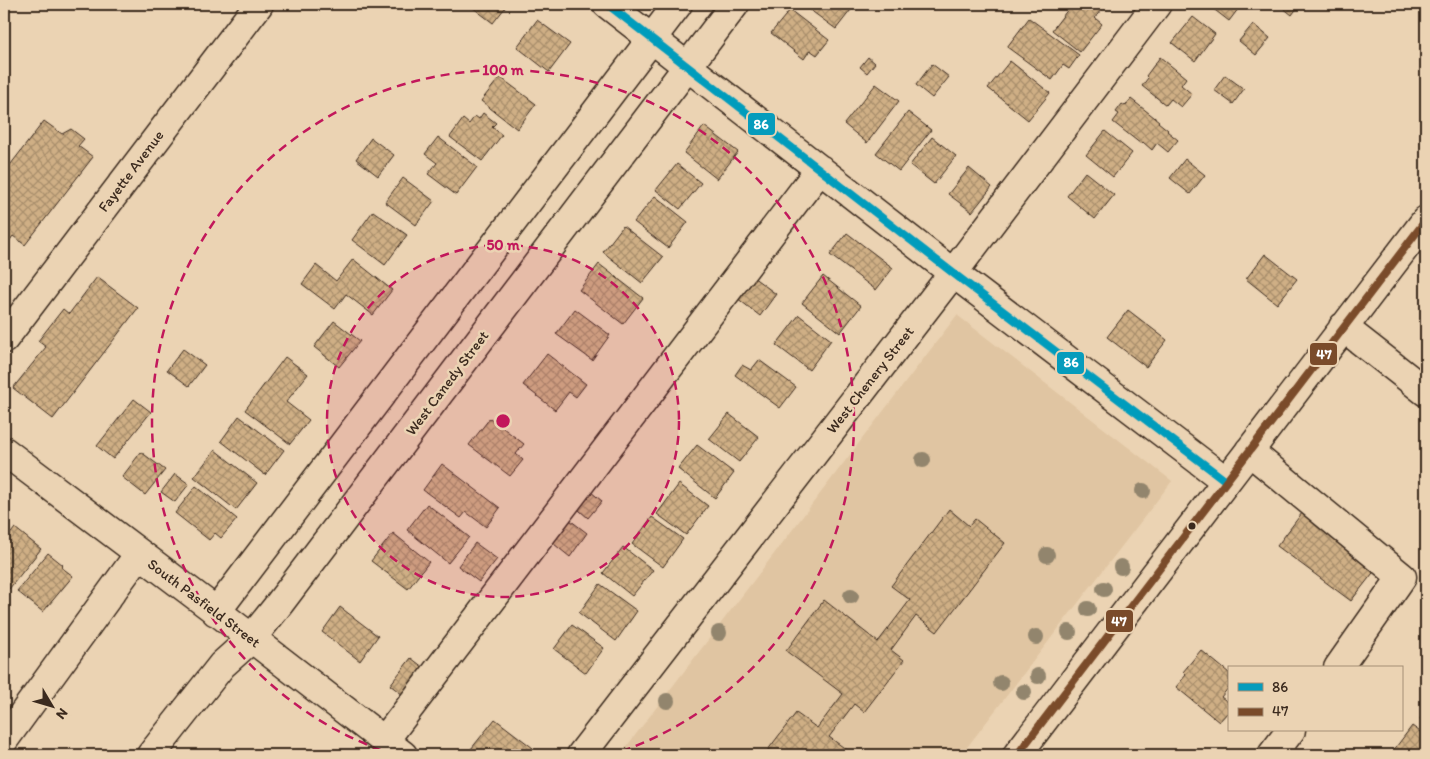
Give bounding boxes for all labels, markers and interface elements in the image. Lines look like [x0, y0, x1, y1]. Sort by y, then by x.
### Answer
text: 100 m [482, 61, 524, 79]
line badge: 86 [747, 112, 776, 136]
text: 86 [753, 116, 769, 133]
street label: Fayette Avenue [94, 126, 168, 216]
text: 50 m [486, 236, 520, 254]
street label: West Chenery Street [822, 322, 918, 437]
street label: West Canedy Street [402, 327, 492, 439]
line badge: 47 [1309, 342, 1338, 366]
text: 47 [1316, 346, 1332, 363]
line badge: 86 [1056, 351, 1085, 375]
text: 86 [1063, 354, 1079, 371]
centre of rings [494, 412, 512, 430]
unlabelled marker [1187, 521, 1197, 531]
street label: South Pasfield Street [144, 555, 264, 651]
line badge: 47 [1105, 609, 1134, 633]
text: 47 [1111, 613, 1127, 630]
legend [1228, 666, 1402, 732]
text: 86 [1272, 678, 1288, 696]
north arrow [28, 682, 78, 732]
text: 47 [1272, 702, 1289, 720]
text: N [52, 705, 71, 723]

